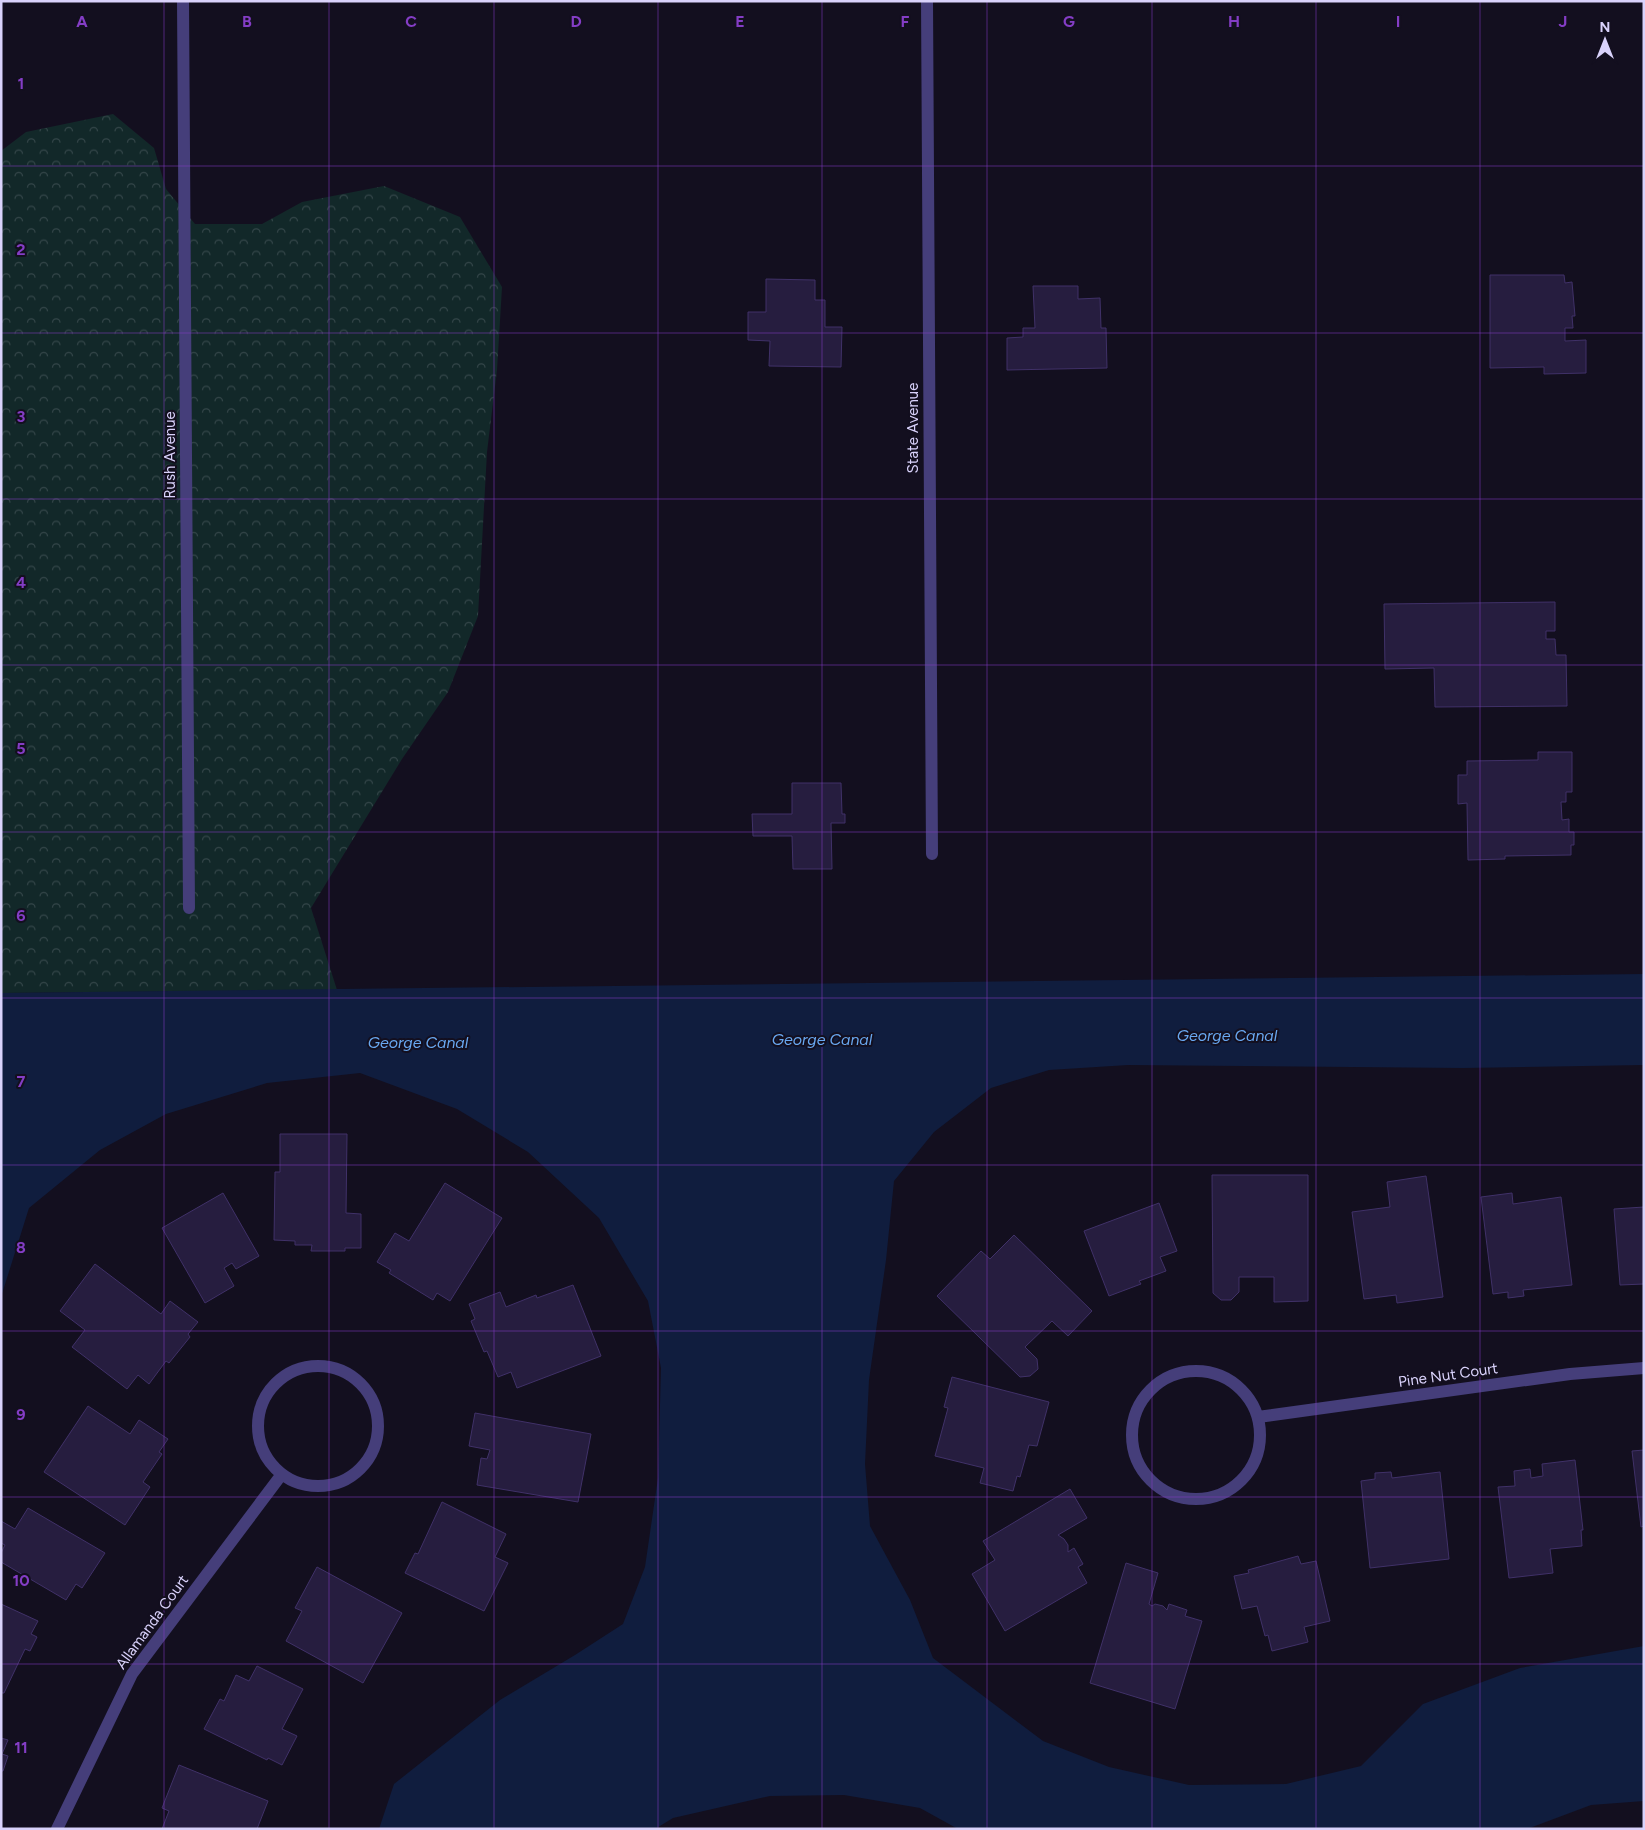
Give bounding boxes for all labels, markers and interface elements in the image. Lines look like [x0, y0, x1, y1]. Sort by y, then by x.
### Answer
text: A [76, 12, 88, 31]
text: B [242, 12, 252, 31]
text: C [405, 12, 417, 31]
text: D [570, 12, 582, 31]
text: E [735, 12, 745, 31]
text: F [901, 12, 910, 31]
text: G [1063, 12, 1075, 31]
text: H [1228, 12, 1240, 31]
text: I [1396, 12, 1400, 31]
text: J [1559, 12, 1567, 31]
north arrow [1580, 15, 1630, 65]
text: N [1600, 19, 1610, 36]
text: 1 [18, 74, 24, 93]
text: 2 [16, 240, 26, 259]
street label: State Avenue [904, 383, 922, 473]
text: 3 [17, 407, 26, 426]
street label: Rush Avenue [161, 411, 179, 499]
text: 4 [16, 573, 26, 592]
text: 5 [16, 739, 26, 758]
text: 6 [16, 906, 26, 925]
water label: George Canal [1177, 1026, 1278, 1045]
water label: George Canal [772, 1030, 873, 1049]
water label: George Canal [368, 1033, 469, 1052]
text: 7 [17, 1072, 26, 1091]
text: 8 [16, 1238, 26, 1257]
street label: Pine Nut Court [1397, 1359, 1499, 1391]
text: 9 [16, 1405, 26, 1424]
text: 10 [12, 1571, 30, 1590]
street label: Allamanda Court [112, 1571, 192, 1673]
text: 11 [14, 1738, 28, 1757]

